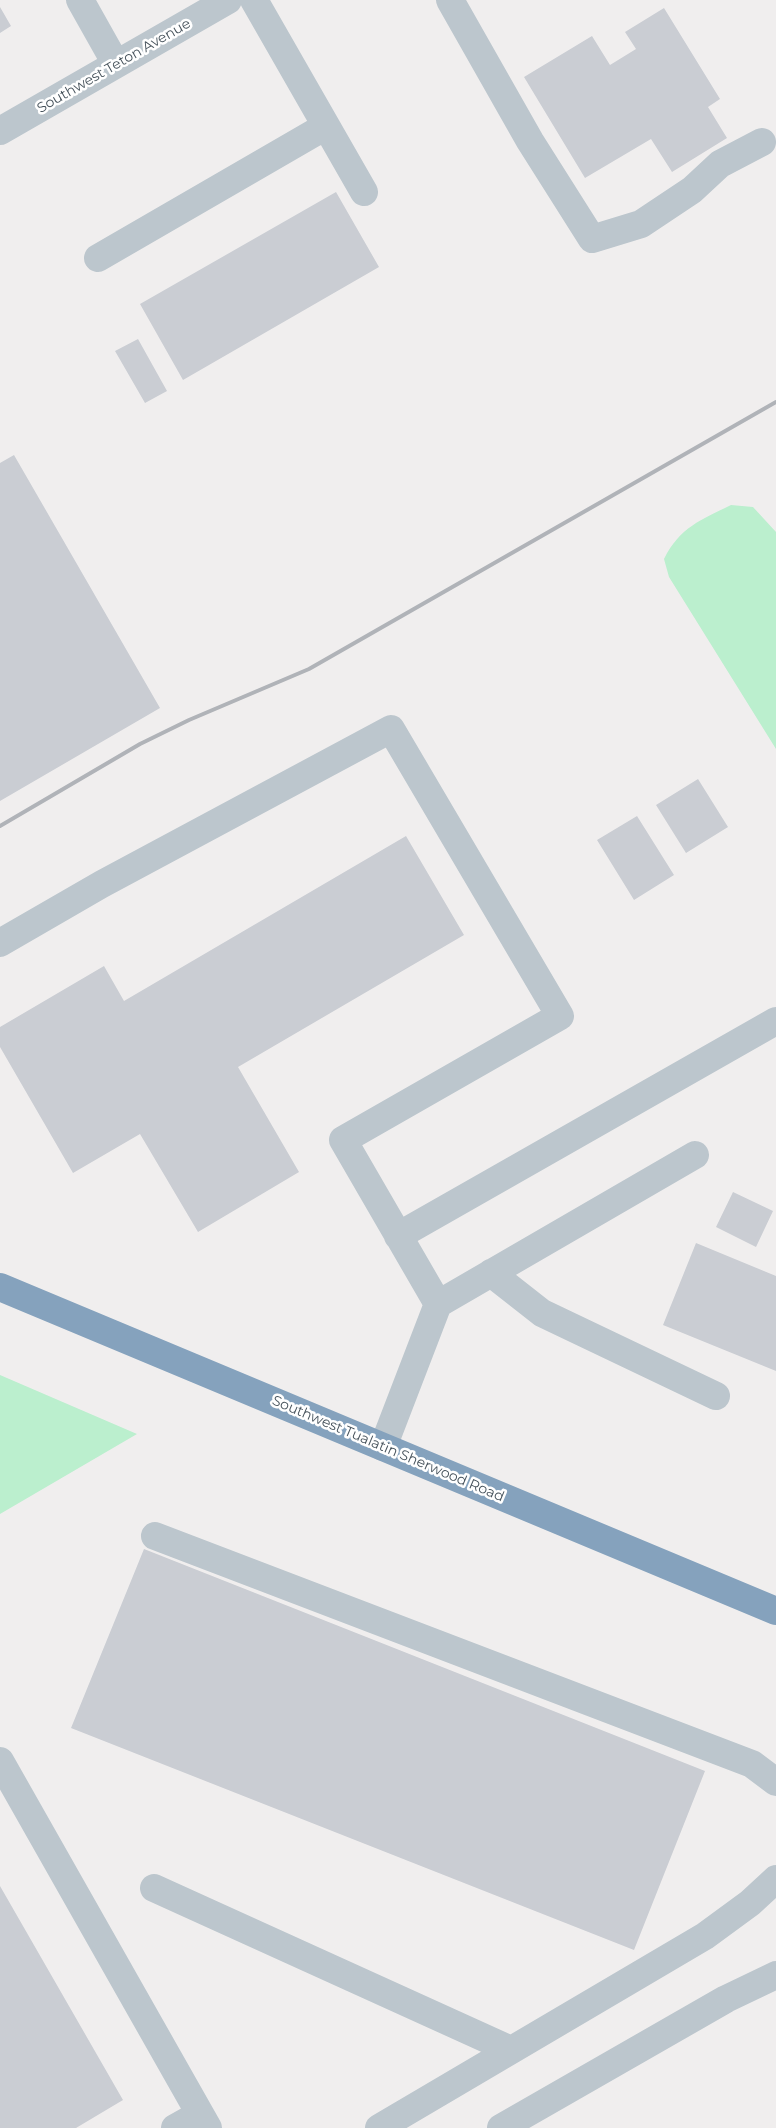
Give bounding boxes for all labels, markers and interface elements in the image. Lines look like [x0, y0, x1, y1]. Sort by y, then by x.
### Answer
street label: Southwest Teton Avenue [34, 15, 194, 117]
street label: Southwest Tualatin Sherwood Road [269, 1392, 507, 1506]

